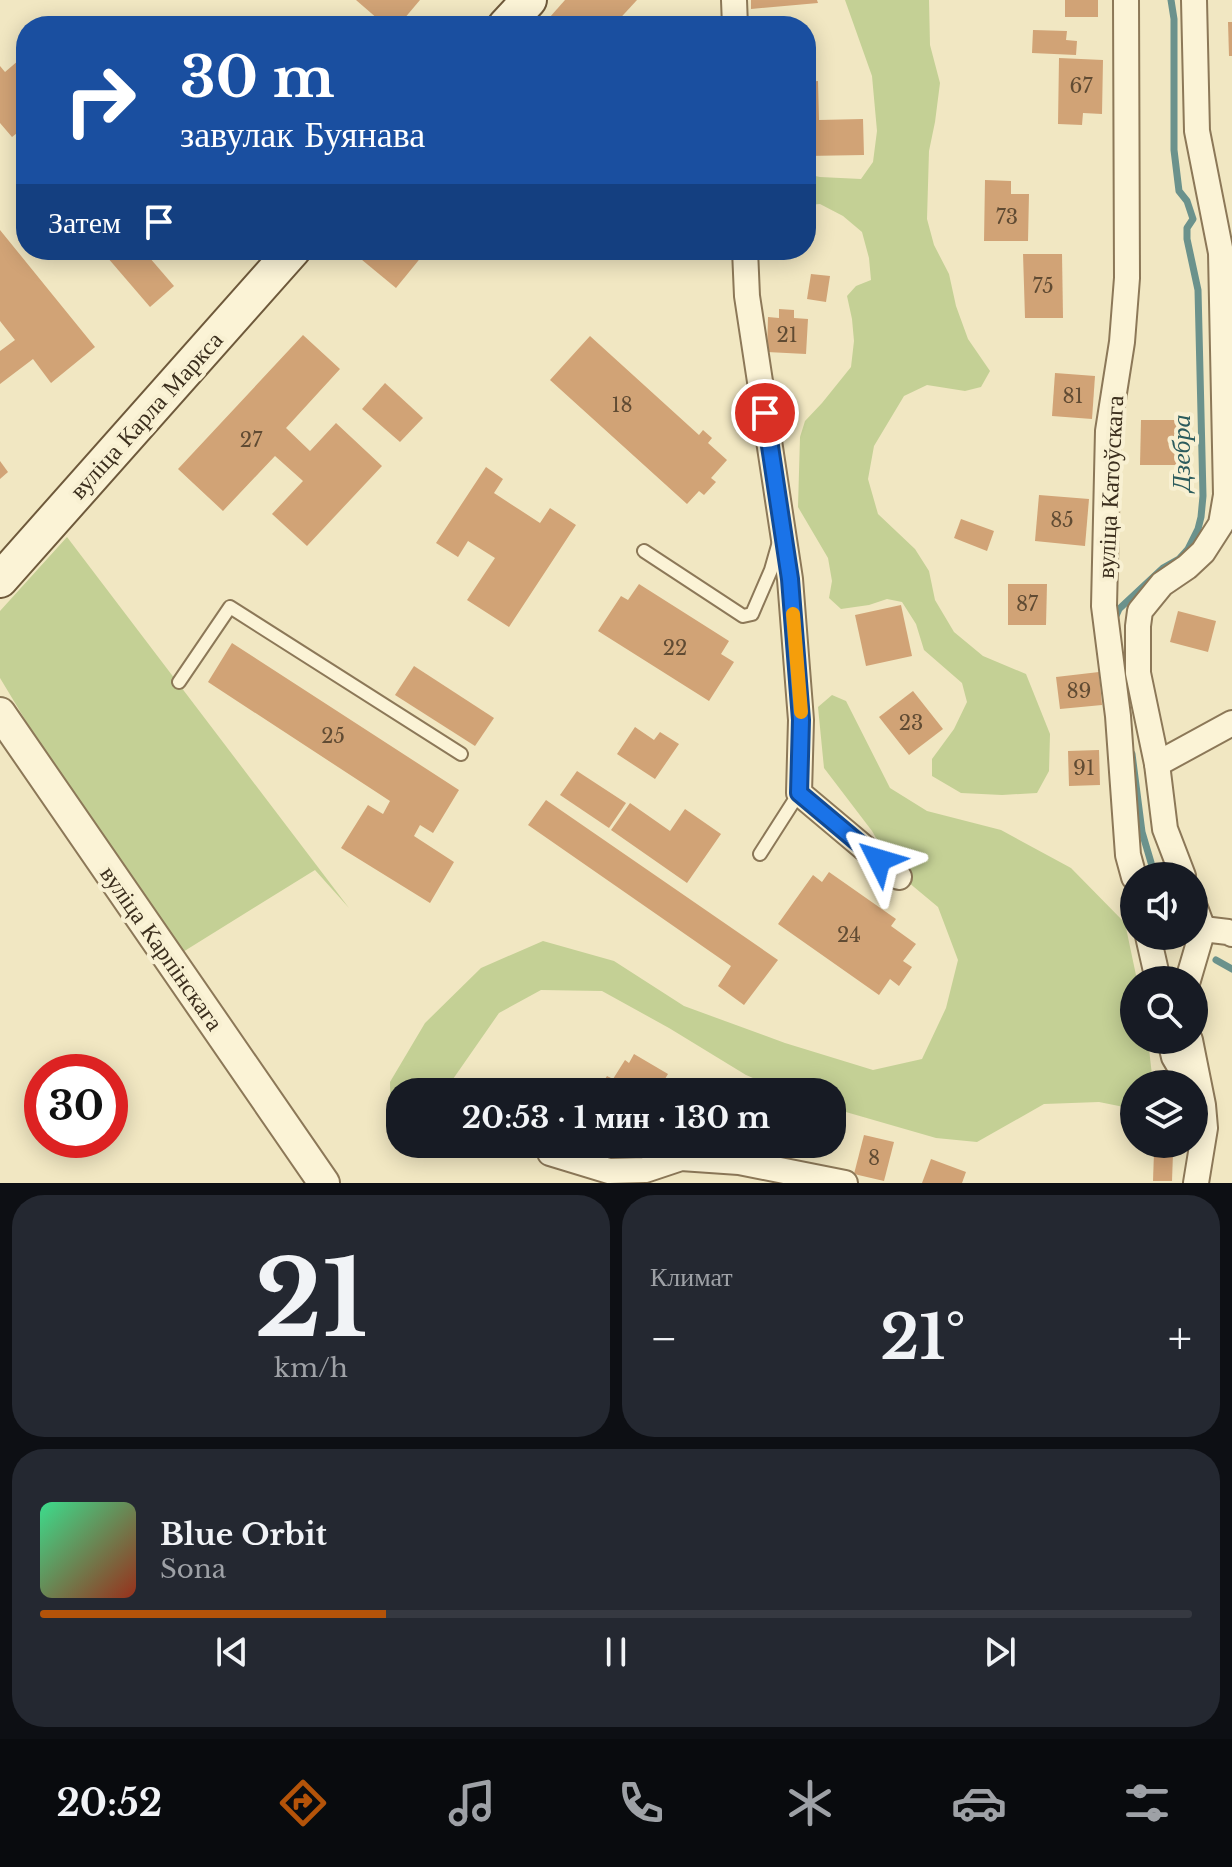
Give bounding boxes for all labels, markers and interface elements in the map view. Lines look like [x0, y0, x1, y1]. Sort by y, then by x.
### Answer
text: 30 m [180, 43, 335, 112]
icon: right [48, 48, 152, 152]
house number: 67 [1070, 74, 1093, 98]
text: завулак Буянава [180, 112, 425, 157]
icon: arrive [137, 200, 181, 244]
text: Затем [48, 204, 121, 241]
house number: 73 [996, 205, 1018, 229]
house number: 75 [1032, 274, 1054, 298]
house number: 21 [776, 323, 798, 347]
street label: вуліца Карла Маркса [63, 325, 229, 504]
pin [731, 379, 799, 447]
house number: 81 [1062, 384, 1084, 408]
icon: arrive [743, 391, 787, 435]
house number: 18 [611, 393, 633, 417]
street label: вуліца Катоўскага [1091, 394, 1129, 579]
water label: Дзебра [1165, 415, 1197, 494]
house number: 27 [240, 428, 263, 452]
house number: 85 [1050, 508, 1074, 532]
house number: 87 [1016, 592, 1039, 616]
house number: 22 [663, 636, 687, 660]
house number: 89 [1067, 679, 1091, 703]
house number: 23 [899, 711, 923, 735]
house number: 25 [321, 724, 345, 748]
house number: 91 [1073, 756, 1095, 780]
position arrow [837, 818, 921, 902]
street label: вуліца Карпінскага [94, 860, 230, 1036]
map controls [1120, 862, 1208, 1158]
button: sound [1120, 862, 1208, 950]
house number: 24 [837, 923, 861, 947]
button: search [1120, 966, 1208, 1054]
speed limit sign: 30 [24, 1054, 128, 1158]
button: layers [1120, 1070, 1208, 1158]
text: 20:53 · 1 мин · 130 m [462, 1099, 770, 1136]
house number: 8 [868, 1146, 880, 1170]
text: 21 [254, 1235, 368, 1364]
text: Климат [650, 1261, 733, 1293]
text: 21° [880, 1301, 965, 1375]
text: − [650, 1311, 678, 1366]
text: + [1168, 1311, 1192, 1366]
text: km/h [274, 1352, 348, 1384]
text: Blue Orbit [160, 1516, 327, 1553]
text: Sona [160, 1553, 226, 1585]
icon: previous [210, 1630, 254, 1674]
icon: pause [594, 1630, 638, 1674]
icon: next [978, 1630, 1022, 1674]
icon: directions [275, 1775, 331, 1831]
icon: music [444, 1775, 500, 1831]
icon: phone [613, 1775, 669, 1831]
icon: climate [782, 1775, 838, 1831]
icon: car [951, 1775, 1007, 1831]
icon: filters [1119, 1775, 1175, 1831]
text: 20:52 [56, 1781, 162, 1826]

